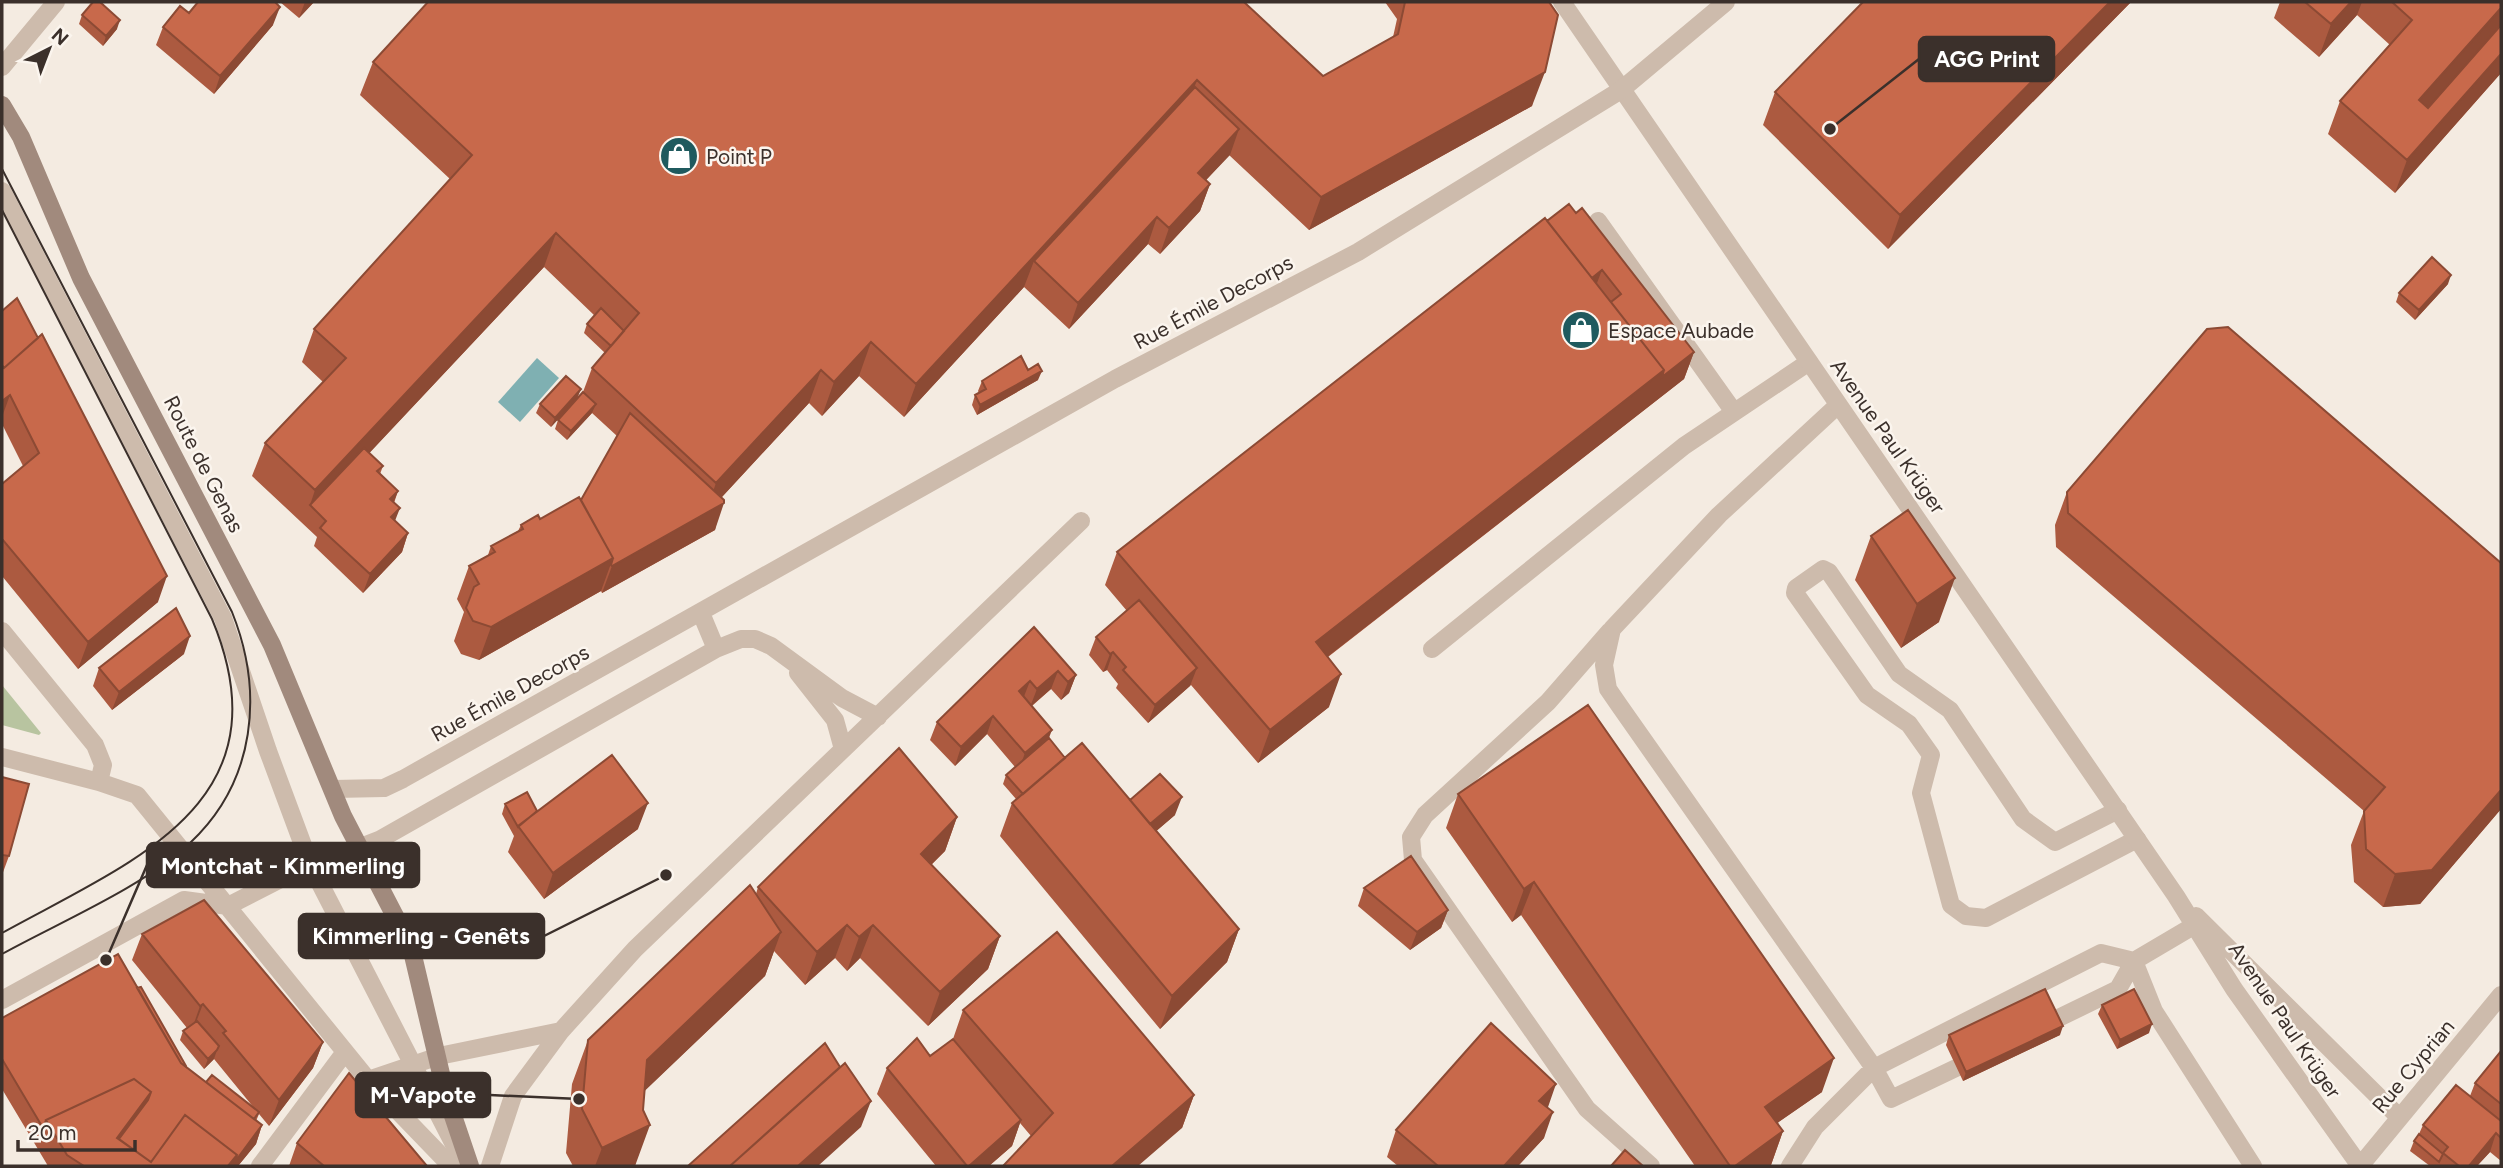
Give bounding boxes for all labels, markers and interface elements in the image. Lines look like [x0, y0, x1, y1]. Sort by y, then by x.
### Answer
north arrow [14, 14, 84, 84]
text: N [47, 23, 73, 50]
callout: AGG Print [1919, 37, 2054, 81]
text: AGG Print [1934, 45, 2040, 73]
shop icon: Point P [658, 135, 700, 177]
place label: Point P [706, 144, 772, 169]
street label: Rue Émile Decorps [1129, 249, 1297, 355]
shop icon: Espace Aubade [1560, 309, 1602, 351]
place label: Espace Aubade [1608, 318, 1754, 343]
street label: Avenue Paul Krüger [1825, 354, 1951, 518]
street label: Route de Genas [159, 391, 249, 537]
street label: Rue Émile Decorps [427, 639, 593, 747]
callout: Montchat - Kimmerling [147, 843, 419, 887]
text: Montchat - Kimmerling [161, 852, 405, 880]
callout: Kimmerling - Genêts [299, 914, 544, 958]
text: Kimmerling - Genêts [312, 922, 530, 950]
street label: Avenue Paul Krüger [2224, 937, 2346, 1103]
street label: Rue Cyprian [2367, 1014, 2459, 1118]
callout: M-Vapote [356, 1073, 490, 1117]
text: M-Vapote [370, 1081, 476, 1109]
scale bar [18, 1108, 135, 1152]
text: 20 m [28, 1120, 76, 1145]

